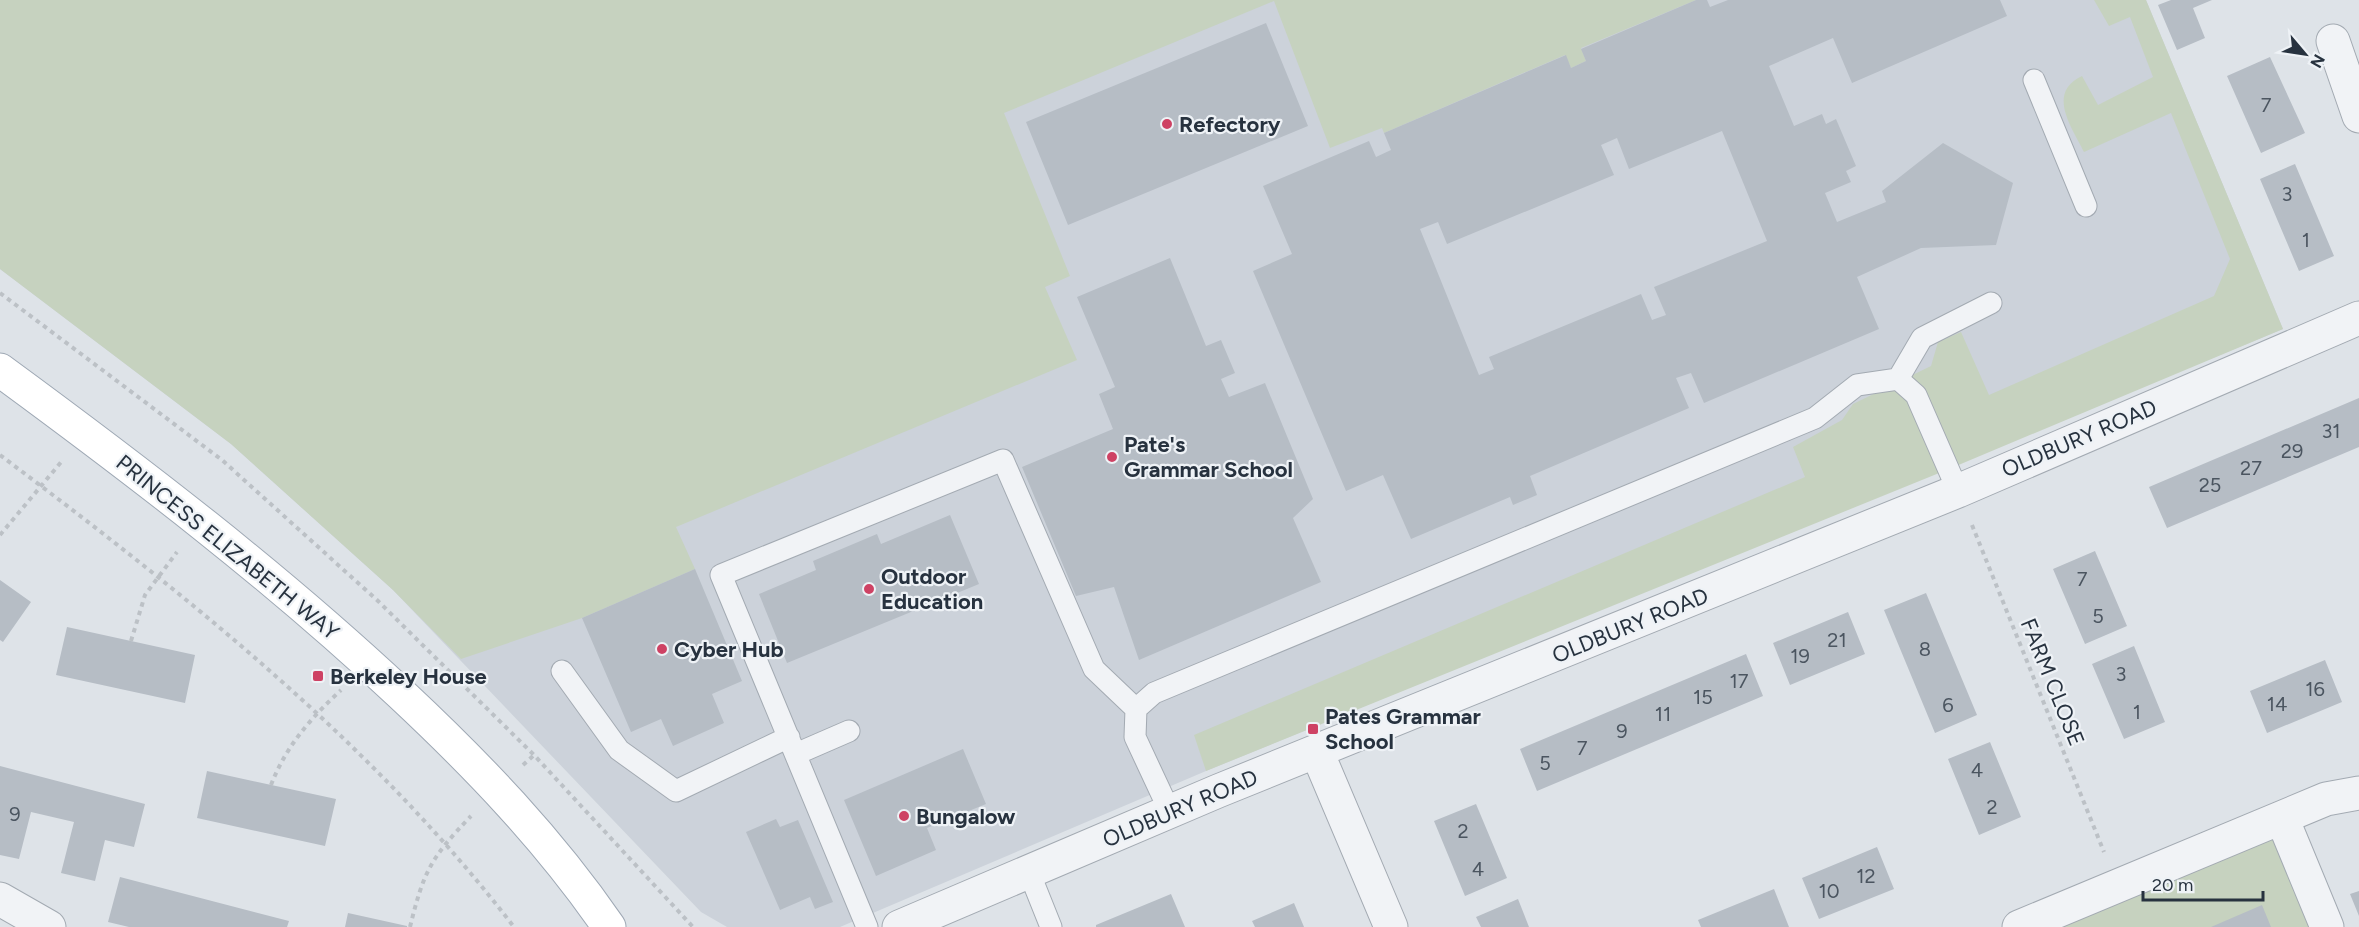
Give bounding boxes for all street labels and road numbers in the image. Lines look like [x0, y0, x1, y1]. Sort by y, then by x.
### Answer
street label: OLDBURY ROAD [1998, 394, 2161, 483]
street label: PRINCESS ELIZABETH WAY [111, 449, 345, 646]
street label: OLDBURY ROAD [1548, 582, 1712, 669]
street label: FARM CLOSE [2015, 614, 2090, 750]
street label: OLDBURY ROAD [1099, 764, 1262, 853]

